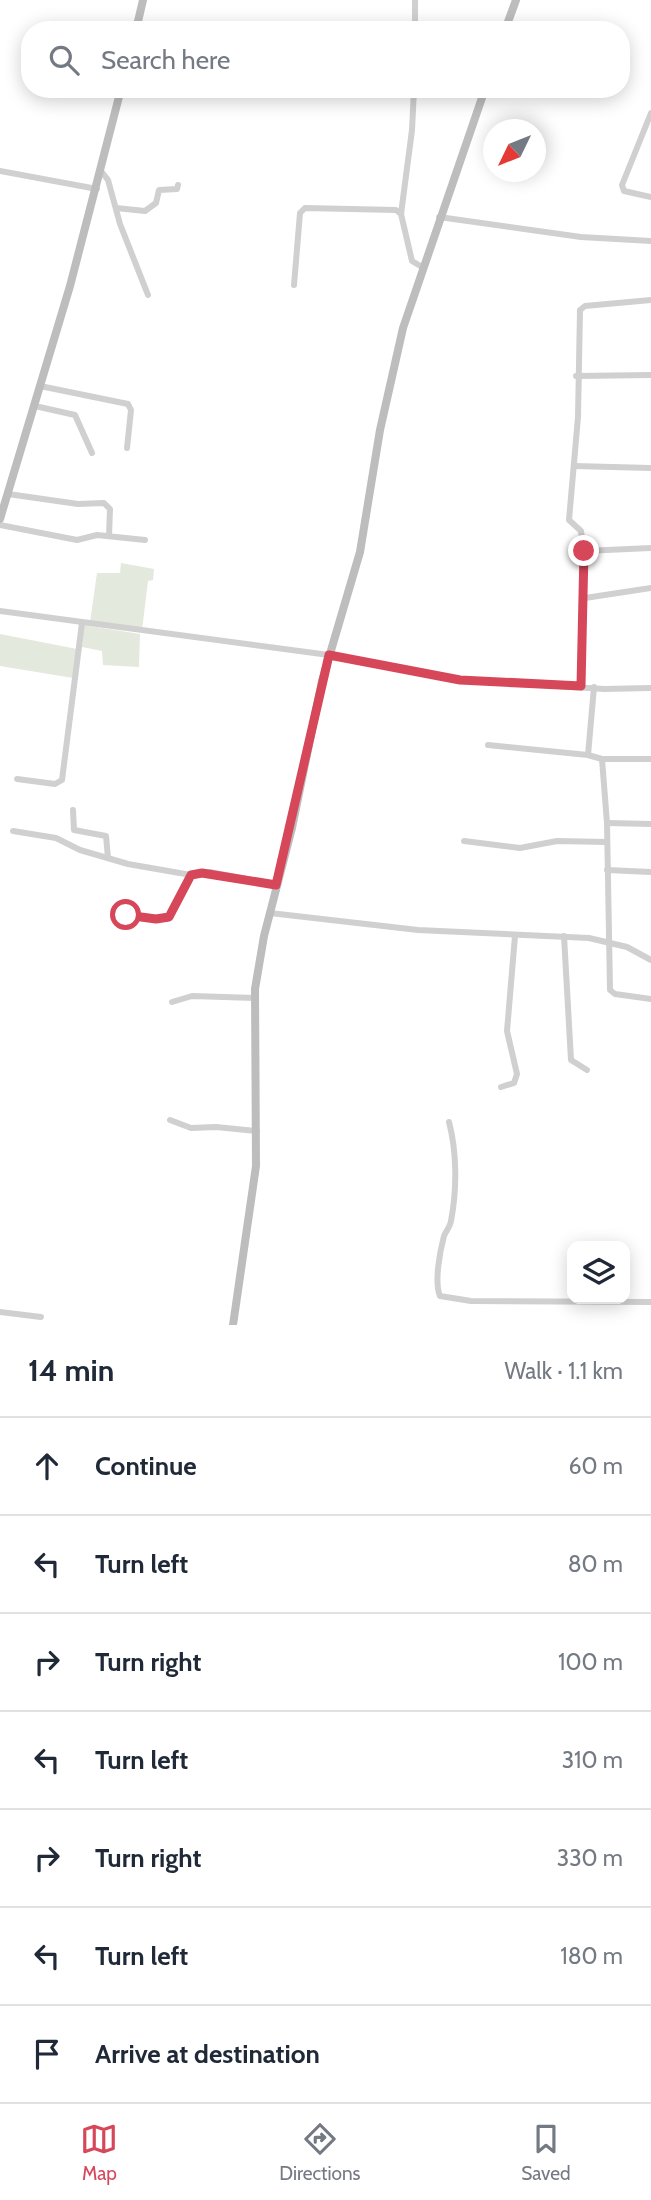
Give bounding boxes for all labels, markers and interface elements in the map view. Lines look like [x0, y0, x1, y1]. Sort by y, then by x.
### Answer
search box [21, 21, 630, 98]
icon: search [45, 41, 83, 79]
text: Search here [101, 44, 230, 76]
north arrow [483, 119, 546, 182]
route end [568, 535, 599, 566]
route start [110, 899, 141, 930]
map controls [567, 1241, 630, 1304]
button: layers [567, 1241, 630, 1304]
text: 14 min [28, 1352, 114, 1389]
text: Walk · 1.1 km [504, 1357, 623, 1385]
icon: ahead [28, 1447, 66, 1485]
text: Continue [95, 1450, 197, 1482]
text: 60 m [569, 1452, 623, 1480]
icon: left [28, 1545, 66, 1583]
text: Turn left [95, 1548, 188, 1580]
text: 80 m [568, 1550, 623, 1578]
icon: right [28, 1643, 66, 1681]
text: Turn right [95, 1646, 201, 1678]
text: 100 m [558, 1648, 623, 1676]
icon: left [28, 1741, 66, 1779]
text: Turn left [95, 1744, 188, 1776]
text: 310 m [562, 1746, 623, 1774]
icon: right [28, 1839, 66, 1877]
text: Turn right [95, 1842, 201, 1874]
text: 330 m [557, 1844, 623, 1872]
icon: left [28, 1937, 66, 1975]
text: Turn left [95, 1940, 188, 1972]
text: 180 m [560, 1942, 623, 1970]
icon: arrive [28, 2035, 66, 2073]
text: Arrive at destination [95, 2038, 320, 2070]
tab: Map [80, 2120, 118, 2185]
tab: Directions [279, 2120, 360, 2185]
tab: Saved [521, 2120, 571, 2185]

